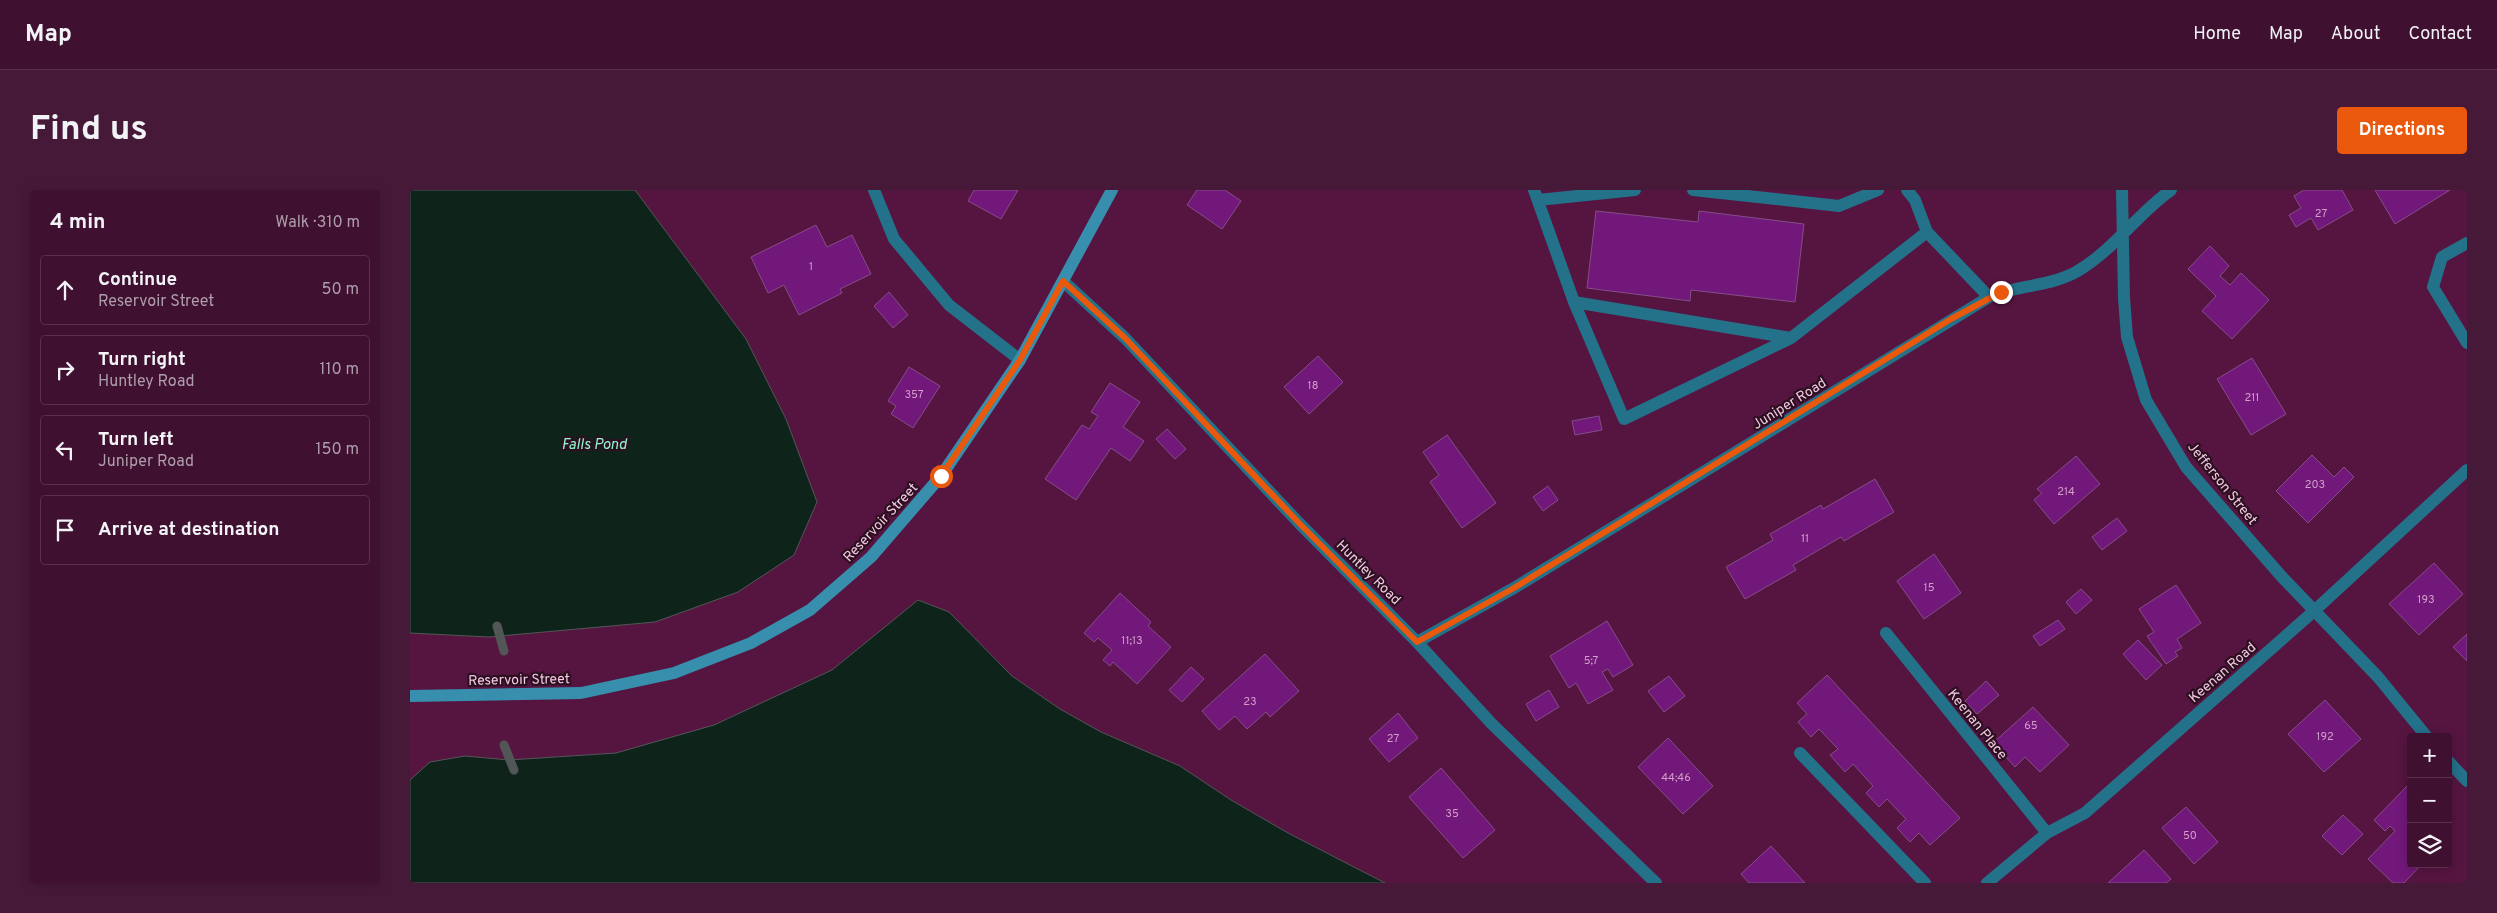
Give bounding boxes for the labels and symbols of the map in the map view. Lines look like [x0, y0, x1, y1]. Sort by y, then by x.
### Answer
house number: 27 [2315, 207, 2327, 221]
house number: 1 [809, 260, 813, 274]
route end [1990, 281, 2013, 304]
street label: Juniper Road [1750, 375, 1830, 434]
house number: 18 [1308, 379, 1318, 393]
house number: 357 [904, 388, 924, 402]
house number: 211 [2245, 391, 2259, 405]
water label: Falls Pond [561, 436, 627, 455]
street label: Jefferson Street [2183, 439, 2260, 529]
route start [930, 465, 953, 488]
house number: 203 [2305, 478, 2325, 492]
street label: Reservoir Street [840, 480, 922, 566]
house number: 214 [2057, 485, 2075, 499]
house number: 11 [1801, 532, 1809, 546]
street label: Huntley Road [1332, 537, 1404, 609]
house number: 15 [1924, 581, 1935, 595]
house number: 193 [2417, 593, 2435, 607]
house number: 11;13 [1121, 634, 1143, 648]
street label: Keenan Road [2186, 639, 2260, 707]
house number: 5;7 [1584, 654, 1599, 668]
street label: Reservoir Street [468, 671, 570, 690]
street label: Keenan Place [1943, 686, 2010, 764]
house number: 23 [1243, 695, 1257, 709]
house number: 65 [2024, 719, 2038, 733]
house number: 192 [2316, 730, 2334, 744]
house number: 27 [1387, 732, 1399, 746]
house number: 44;46 [1661, 771, 1691, 785]
house number: 35 [1445, 807, 1459, 821]
house number: 50 [2183, 829, 2197, 843]

